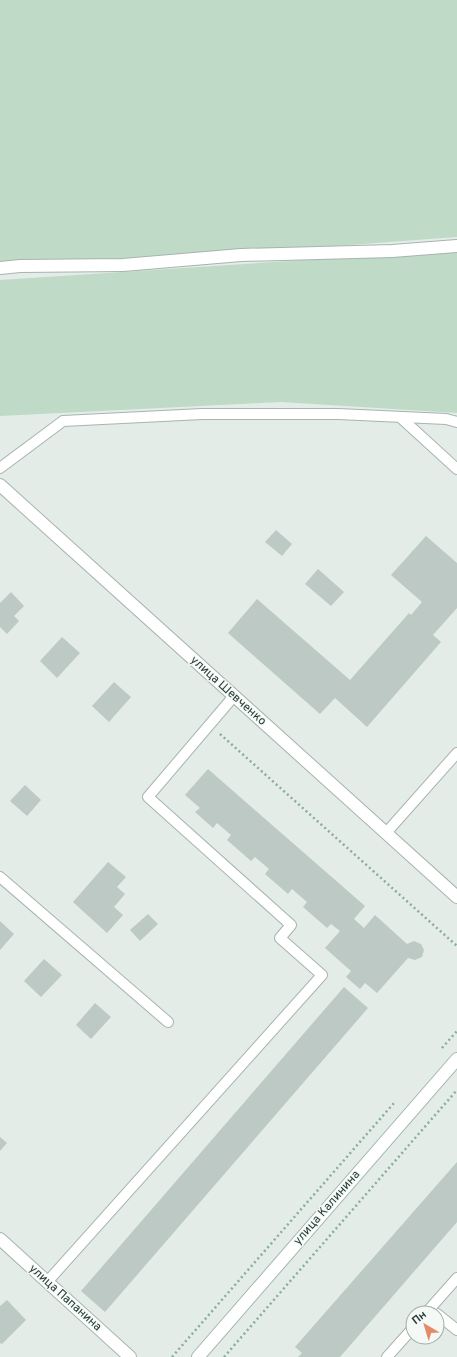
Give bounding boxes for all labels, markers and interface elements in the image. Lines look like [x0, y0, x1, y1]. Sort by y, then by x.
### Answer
street label: улица Шевченко [186, 652, 270, 730]
street label: улица Калинина [290, 1167, 364, 1249]
street label: улица Папанина [25, 1261, 105, 1335]
north arrow [405, 1305, 445, 1345]
text: Пн [409, 1308, 430, 1328]

